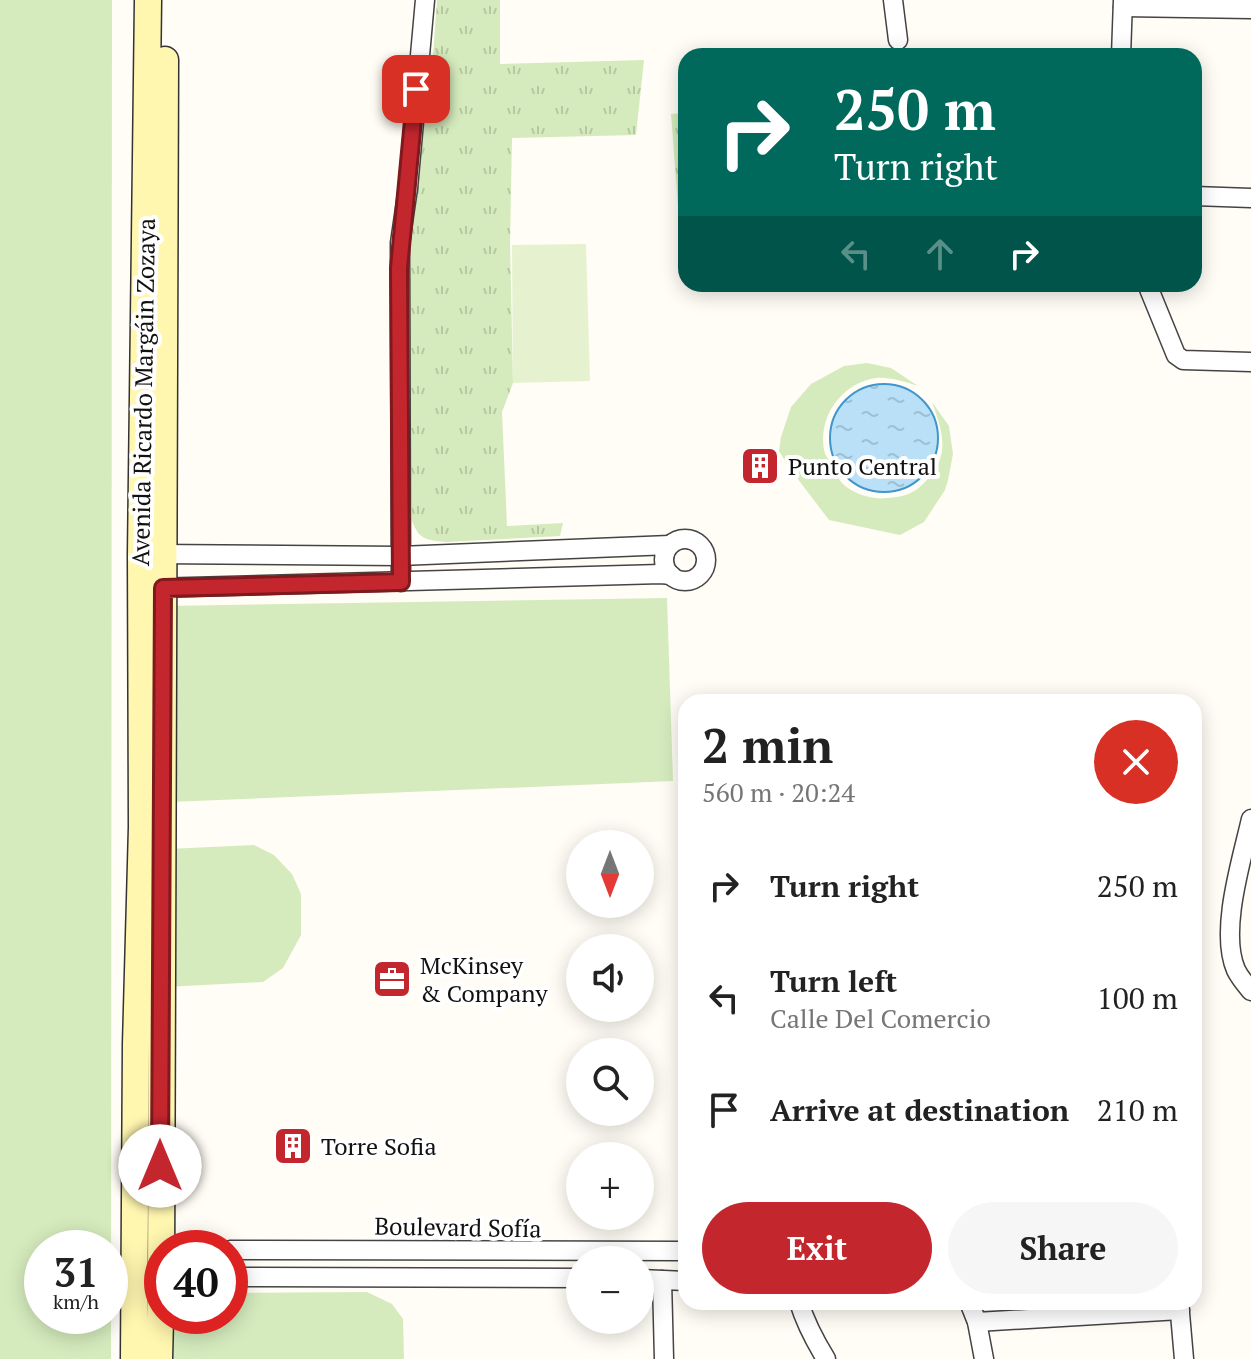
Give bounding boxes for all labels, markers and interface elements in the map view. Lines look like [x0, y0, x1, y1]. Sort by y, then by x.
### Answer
pin [382, 55, 450, 123]
icon: arrive [394, 67, 438, 111]
text: 250 m [834, 72, 996, 146]
icon: right [702, 80, 806, 184]
text: Turn right [834, 143, 998, 190]
street label: Avenida Ricardo Margáin Zozaya [124, 218, 162, 566]
icon: left [834, 232, 878, 276]
icon: ahead [918, 232, 962, 276]
icon: right [1002, 232, 1046, 276]
building icon: Punto Central [739, 445, 781, 487]
place label: Punto Central [788, 450, 937, 482]
text: 2 min [702, 713, 833, 777]
button: close [1094, 720, 1178, 804]
text: 560 m · 20:24 [702, 775, 855, 809]
north arrow [566, 830, 654, 918]
map controls [566, 830, 654, 1334]
icon: right [702, 864, 746, 908]
text: Turn right [770, 866, 919, 906]
text: 250 m [1097, 866, 1178, 906]
button: sound [566, 934, 654, 1022]
place label: McKinsey & Company [420, 949, 549, 1009]
office icon: McKinsey & Company [371, 958, 413, 1000]
text: Turn left [770, 961, 897, 1001]
icon: left [702, 976, 746, 1020]
text: 100 m [1097, 978, 1178, 1018]
text: Calle Del Comercio [770, 1001, 991, 1035]
button: search [566, 1038, 654, 1126]
icon: arrive [702, 1088, 746, 1132]
text: Arrive at destination [770, 1090, 1069, 1130]
text: 210 m [1097, 1090, 1178, 1130]
position arrow [118, 1124, 202, 1208]
building icon: Torre Sofia [272, 1125, 314, 1167]
place label: Torre Sofia [321, 1130, 437, 1162]
button: + [566, 1142, 654, 1230]
button: Exit [702, 1202, 932, 1294]
button: Share [948, 1202, 1178, 1294]
street label: Boulevard Sofía [374, 1210, 542, 1244]
speed limit sign: 40 [144, 1230, 248, 1334]
text: 31 [53, 1245, 99, 1298]
button: − [566, 1246, 654, 1334]
text: km/h [53, 1288, 99, 1315]

